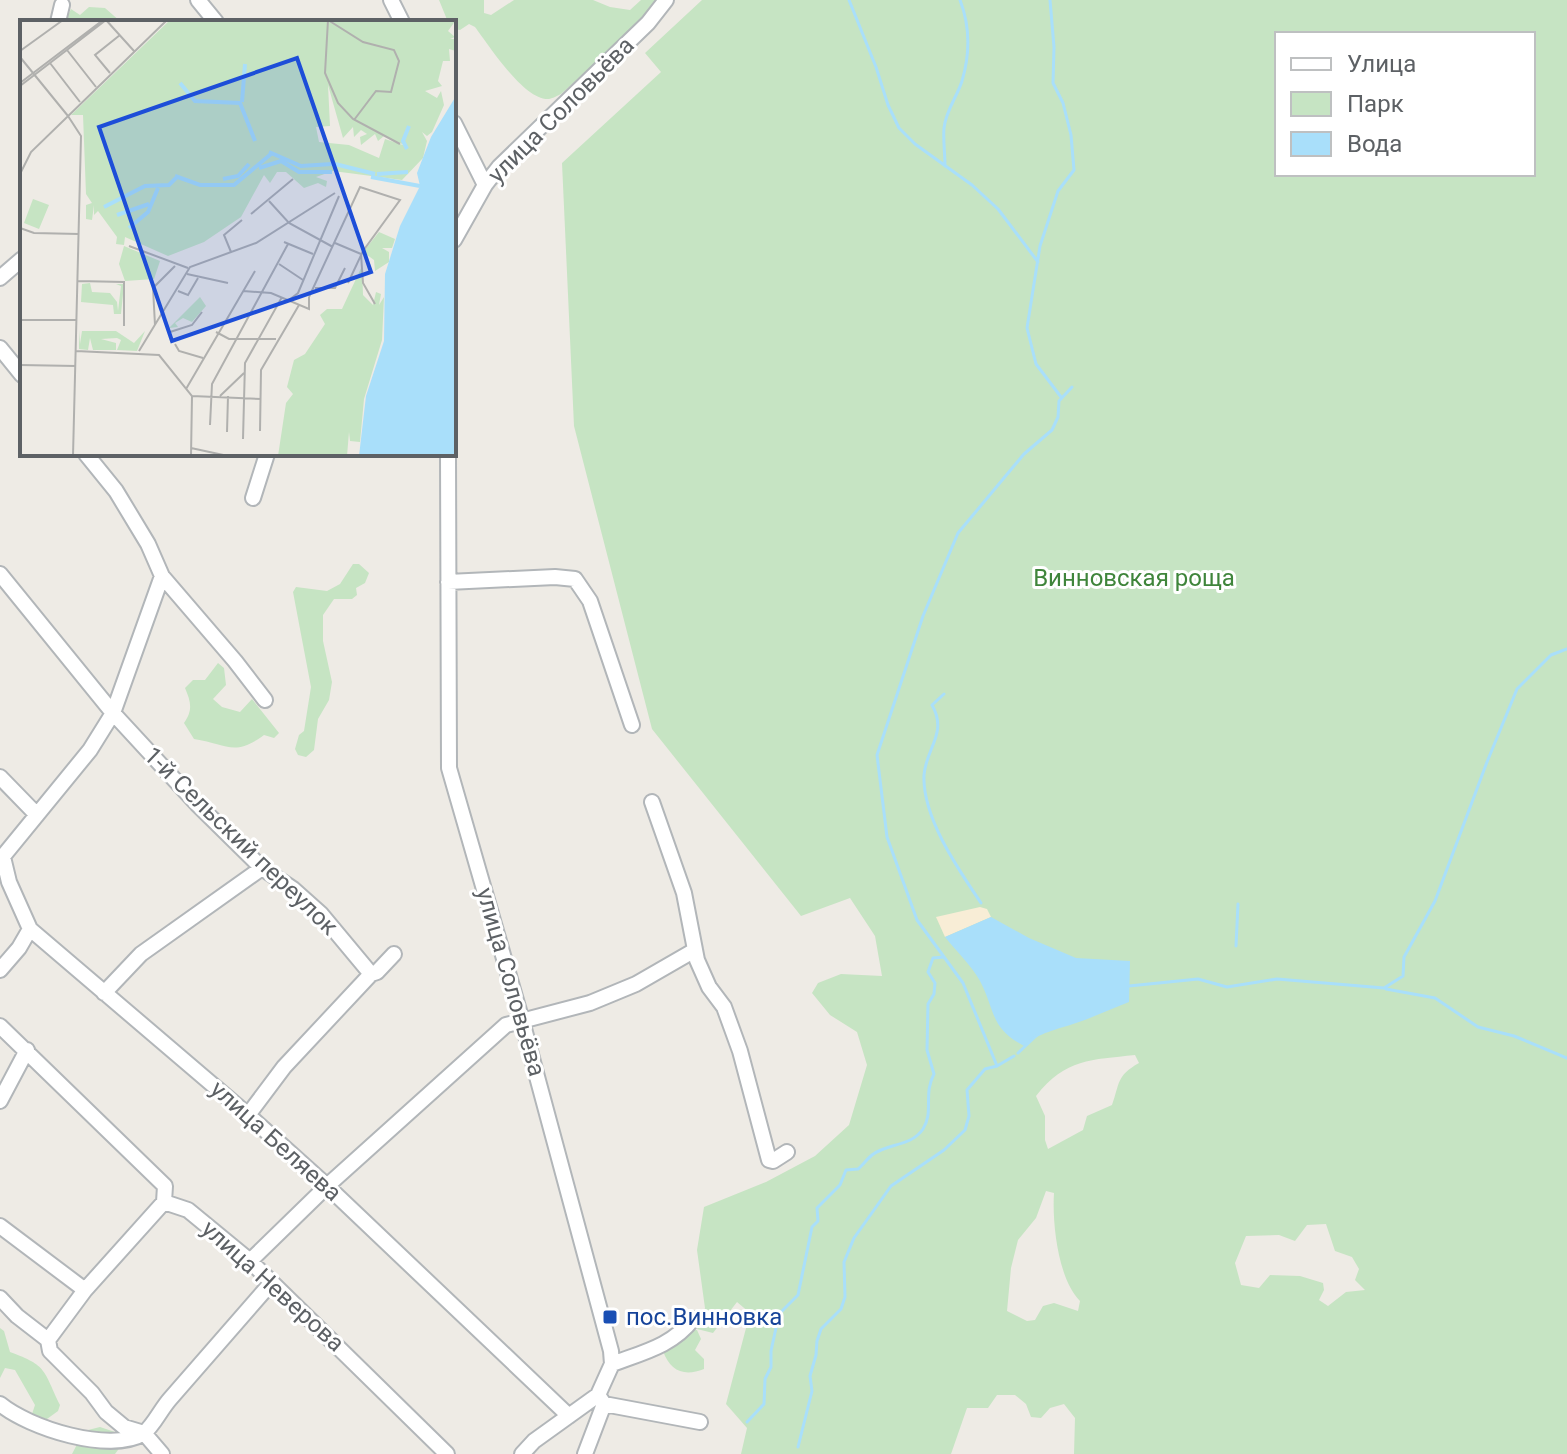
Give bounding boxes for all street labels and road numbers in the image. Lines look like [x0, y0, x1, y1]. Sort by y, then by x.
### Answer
street label: улица Соловьёва [482, 31, 640, 189]
street label: 1-й Сельский переулок [138, 741, 344, 941]
street label: улица Соловьёва [471, 885, 551, 1079]
street label: улица Беляева [205, 1075, 347, 1207]
street label: улица Неверова [196, 1215, 350, 1357]

